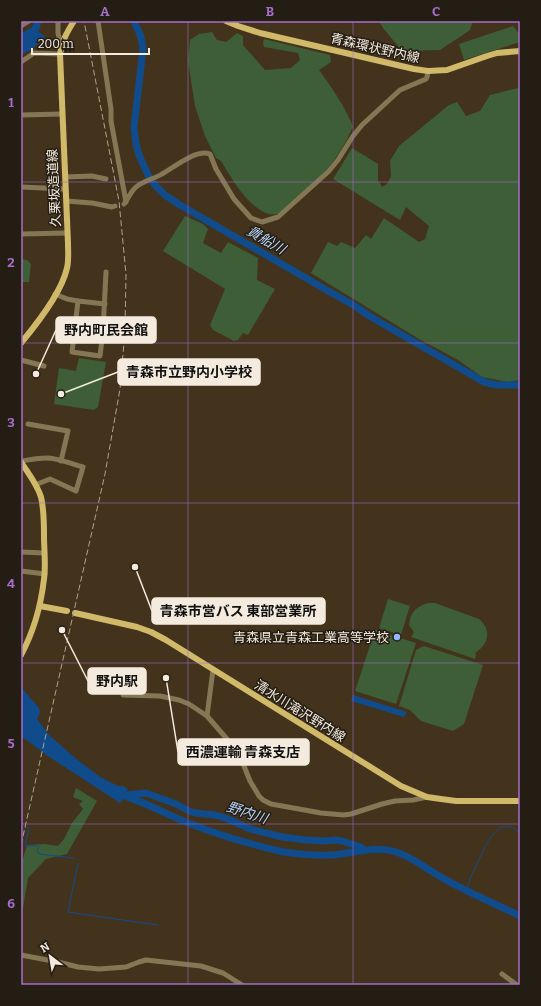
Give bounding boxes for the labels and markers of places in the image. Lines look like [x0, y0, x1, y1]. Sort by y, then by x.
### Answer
callout: 野内町民会館 [56, 317, 156, 343]
callout: 青森市立野内小学校 [118, 359, 260, 385]
callout: 青森市営バス 東部営業所 [152, 598, 325, 624]
place label: 青森県立青森工業高等学校 [233, 630, 389, 645]
marker: 青森県立青森工業高等学校 [392, 632, 402, 642]
callout: 野内駅 [88, 668, 146, 694]
callout: 西濃運輸 青森支店 [178, 739, 309, 765]

